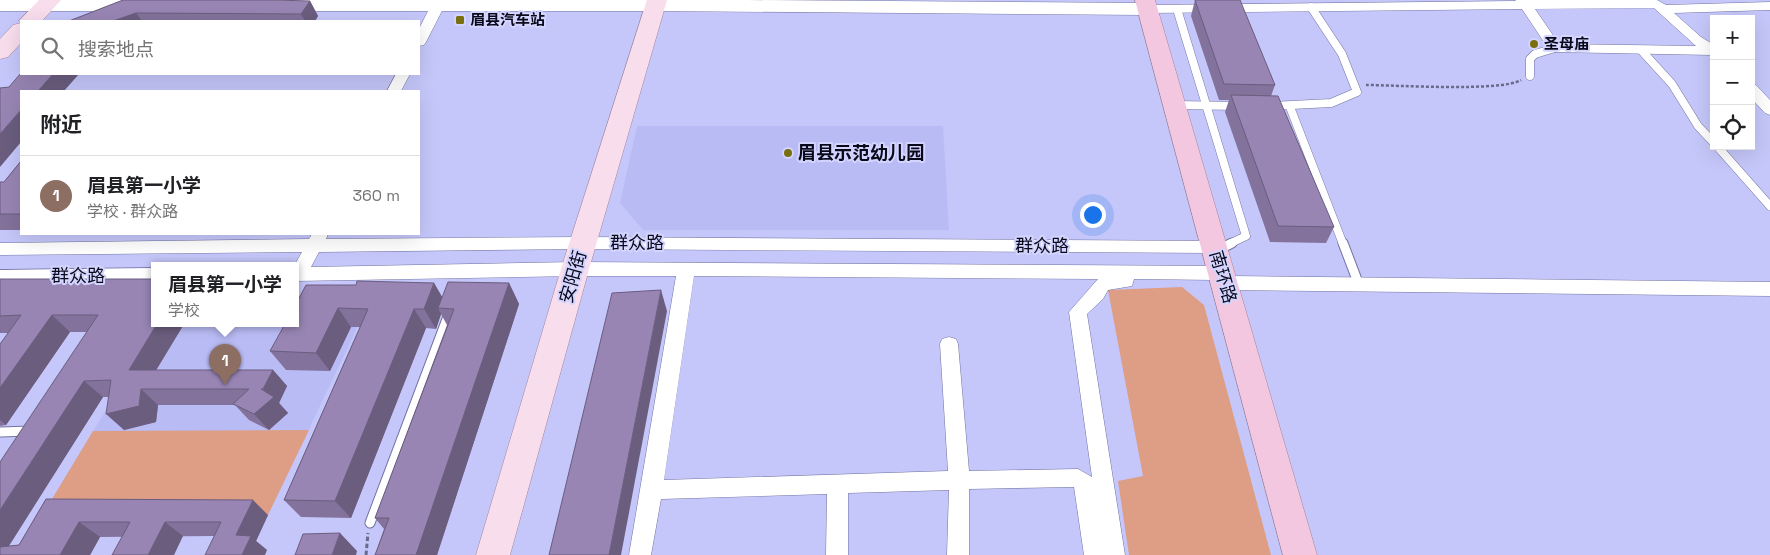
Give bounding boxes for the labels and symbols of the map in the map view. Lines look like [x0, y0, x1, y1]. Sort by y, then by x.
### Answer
place label: 眉县汽车站 [470, 10, 545, 29]
marker: 眉县汽车站 [454, 14, 466, 26]
place label: 圣母庙 [1544, 34, 1589, 53]
marker: 圣母庙 [1528, 38, 1540, 50]
place label: 眉县示范幼儿园 [798, 141, 924, 164]
marker: 眉县示范幼儿园 [782, 147, 794, 159]
your location [1080, 202, 1106, 228]
street label: 群众路 [610, 231, 664, 254]
street label: 群众路 [1015, 234, 1069, 257]
street label: 安阳街 [554, 248, 591, 306]
street label: 南环路 [1205, 248, 1242, 306]
street label: 群众路 [51, 264, 105, 287]
pin: 1 [209, 344, 241, 385]

